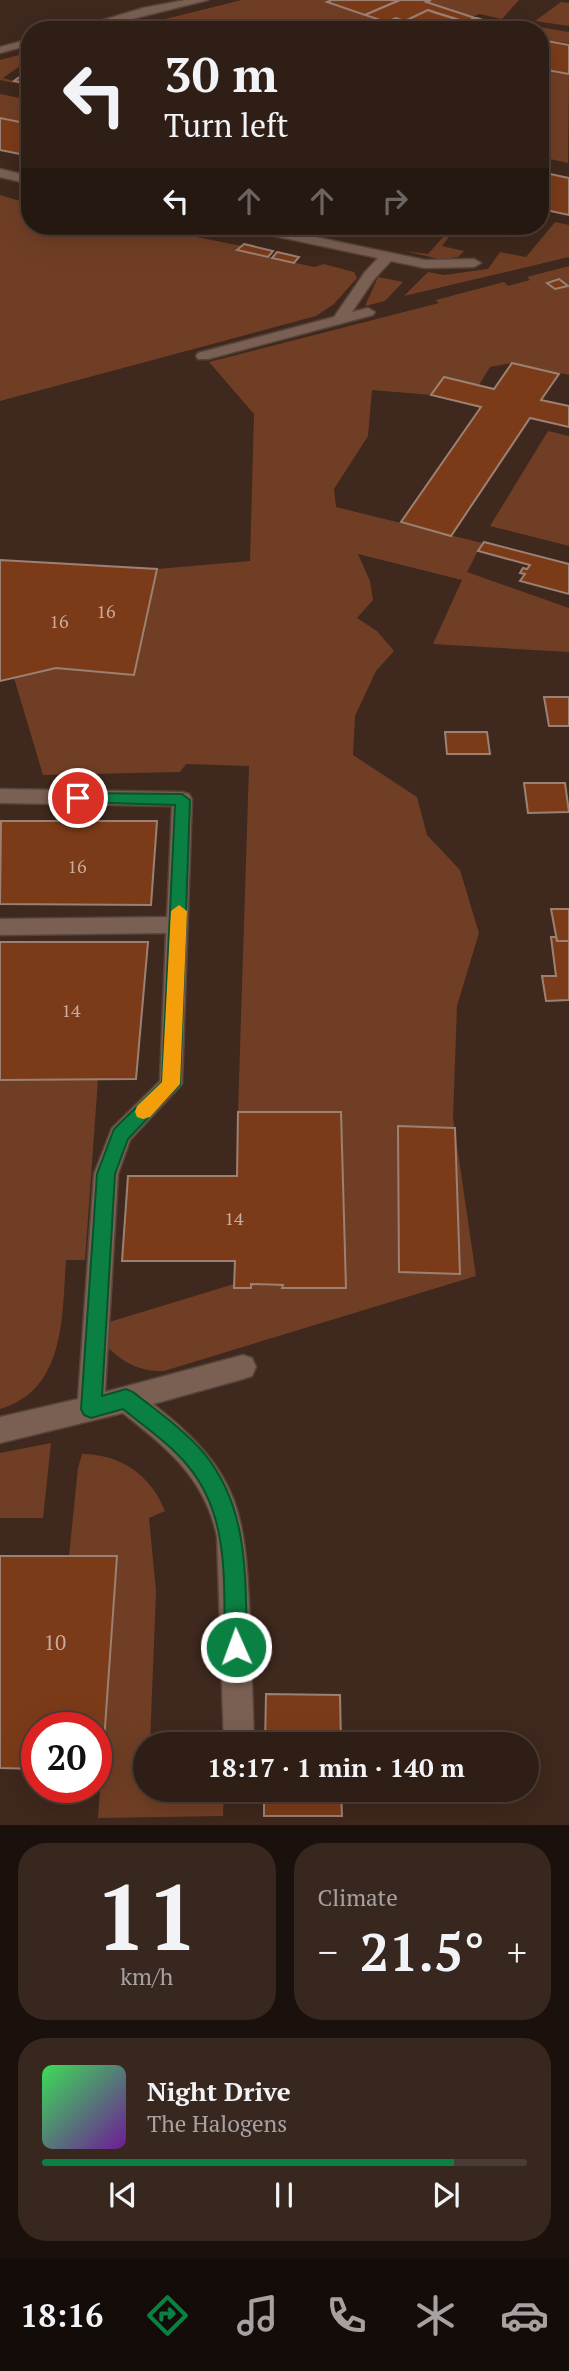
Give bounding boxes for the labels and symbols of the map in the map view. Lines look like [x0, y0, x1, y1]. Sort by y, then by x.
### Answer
house number: 16 [96, 599, 116, 623]
house number: 16 [49, 609, 69, 633]
pin [48, 768, 108, 828]
house number: 16 [67, 854, 87, 878]
house number: 14 [61, 998, 81, 1022]
house number: 14 [224, 1206, 244, 1230]
position arrow [199, 1610, 273, 1684]
house number: 10 [44, 1628, 66, 1656]
speed limit sign: 20 [21, 1712, 112, 1803]

